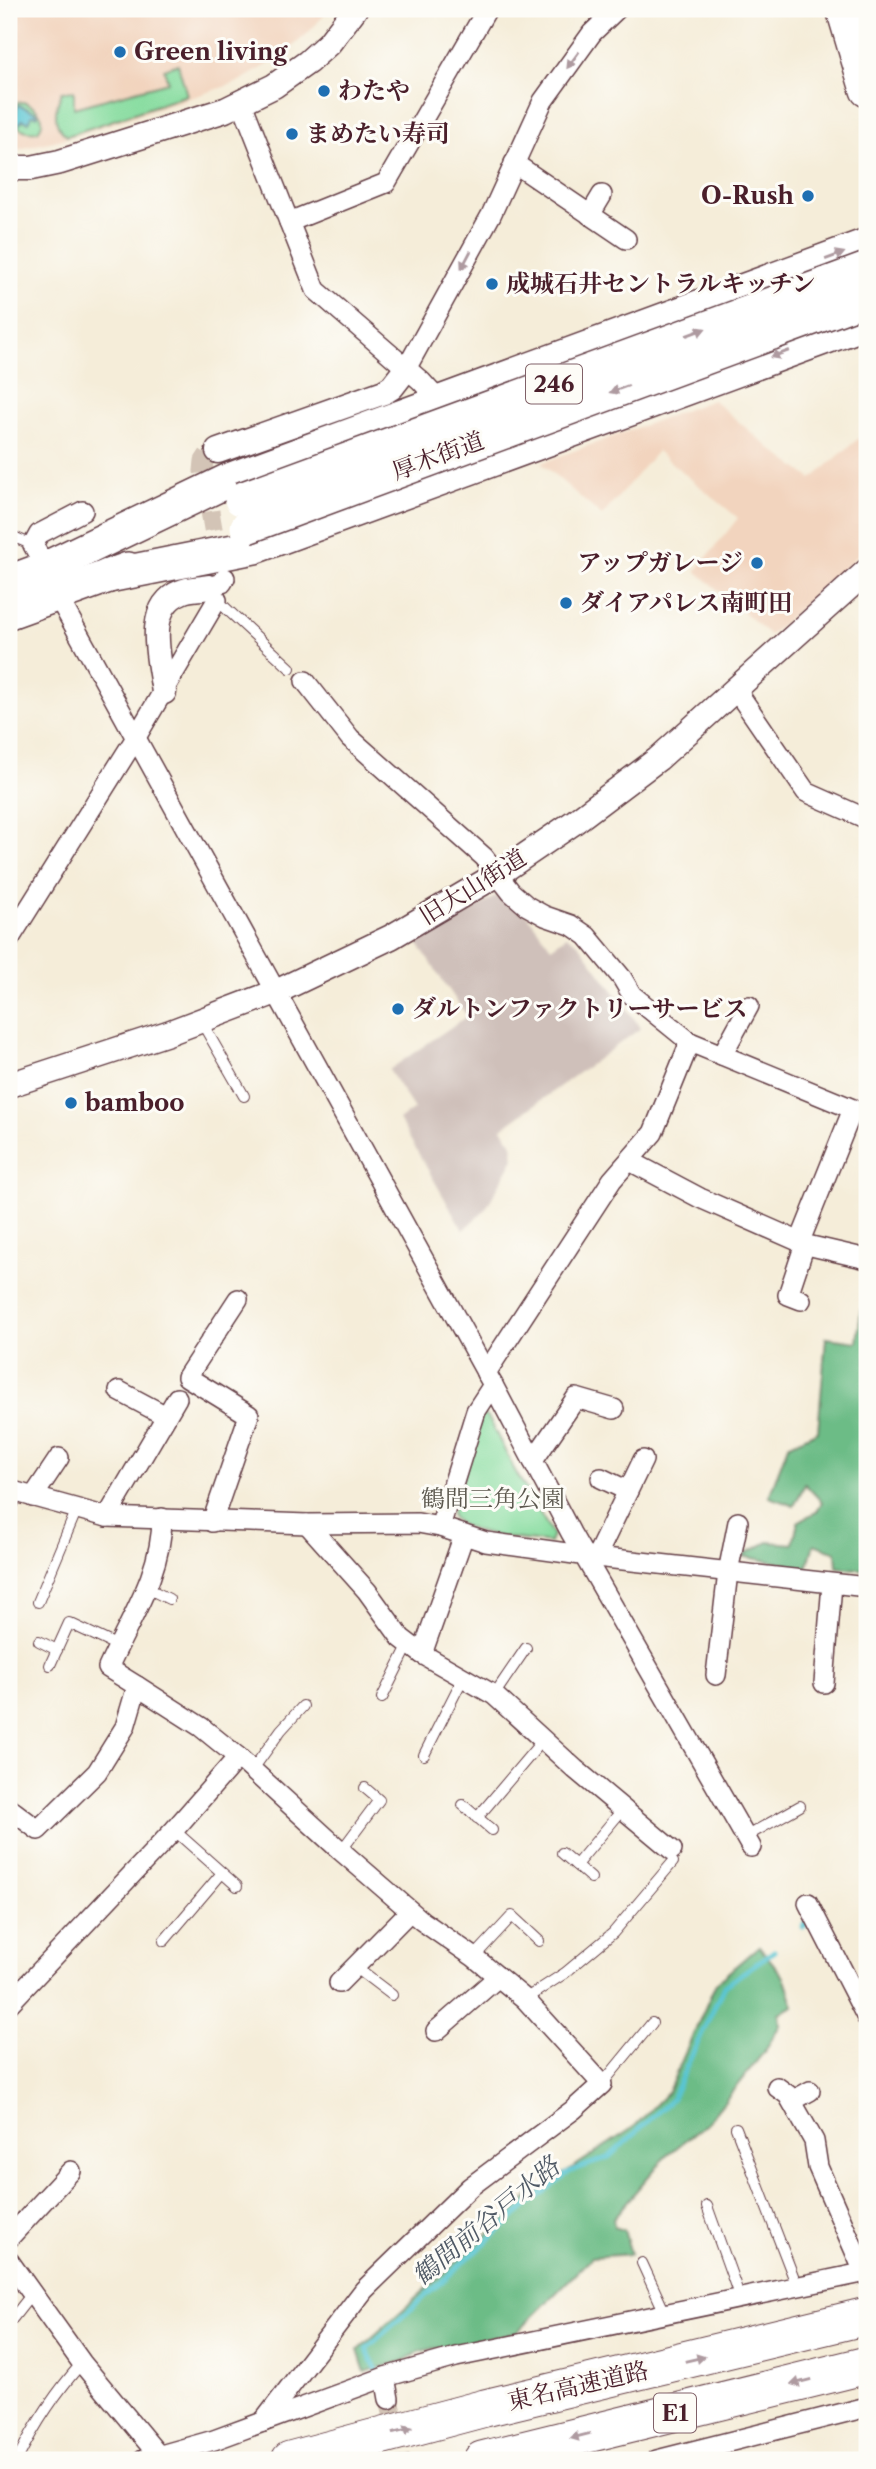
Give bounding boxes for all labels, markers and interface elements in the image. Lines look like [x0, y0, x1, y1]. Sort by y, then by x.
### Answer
place label: Green living [134, 37, 288, 66]
marker: Green living [112, 44, 128, 60]
one-way arrow [566, 51, 580, 69]
place label: わたや [338, 76, 410, 105]
marker: わたや [316, 83, 332, 99]
place label: まめたい寿司 [306, 119, 450, 148]
marker: まめたい寿司 [284, 126, 300, 142]
place label: O-Rush [701, 181, 795, 210]
marker: O-Rush [800, 188, 816, 204]
one-way arrow [825, 250, 846, 261]
one-way arrow [461, 251, 473, 271]
place label: 成城石井セントラルキッチン [506, 269, 816, 298]
marker: 成城石井セントラルキッチン [484, 276, 500, 292]
one-way arrow [685, 326, 706, 337]
one-way arrow [770, 349, 791, 360]
road number: 246 [526, 364, 582, 404]
one-way arrow [609, 384, 630, 395]
street label: 厚木街道 [388, 425, 488, 486]
place label: アップガレージ [577, 548, 743, 577]
marker: アップガレージ [749, 555, 765, 571]
place label: ダイアパレス南町田 [580, 588, 792, 617]
marker: ダイアパレス南町田 [558, 595, 574, 611]
street label: 旧大山街道 [414, 842, 531, 931]
place label: ダルトンファクトリーサービス [412, 994, 748, 1023]
marker: ダルトンファクトリーサービス [390, 1001, 406, 1017]
place label: bamboo [84, 1088, 185, 1117]
marker: bamboo [63, 1095, 79, 1111]
park label: 鶴間三角公園 [421, 1484, 565, 1513]
water label: 鶴間前谷戸水路 [406, 2149, 568, 2292]
one-way arrow [684, 2353, 706, 2364]
street label: 東名高速道路 [504, 2355, 651, 2416]
one-way arrow [790, 2377, 812, 2388]
road number: E1 [654, 2394, 696, 2432]
one-way arrow [392, 2424, 414, 2435]
one-way arrow [569, 2431, 591, 2442]

